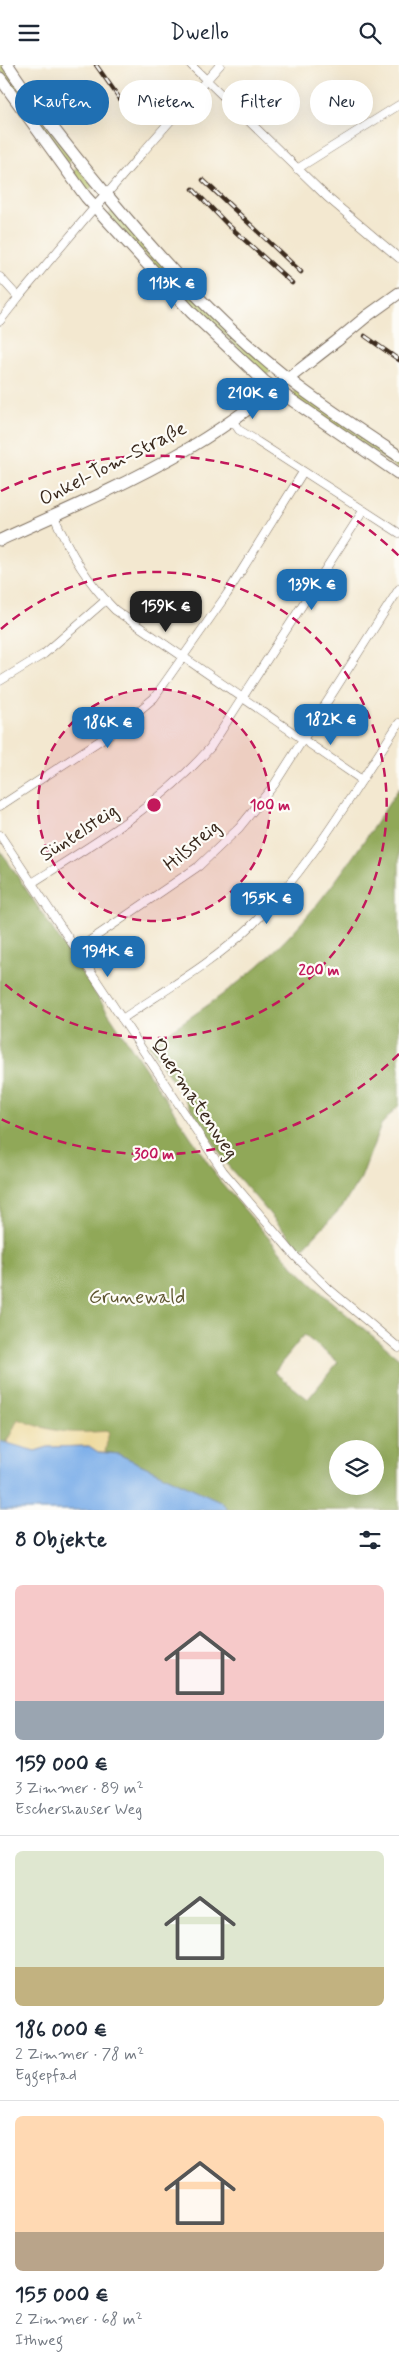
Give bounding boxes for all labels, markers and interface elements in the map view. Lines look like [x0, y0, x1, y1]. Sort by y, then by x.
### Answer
icon: menu [15, 19, 43, 47]
text: Dwello [170, 19, 229, 47]
icon: search [356, 19, 384, 47]
chip: Kaufen [15, 80, 109, 125]
chip: Mieten [119, 80, 212, 125]
chip: Filter [222, 80, 300, 125]
chip: Neu [310, 80, 373, 125]
pin: 113K € [131, 267, 213, 310]
text: 113K € [149, 273, 195, 294]
pin: 210K € [212, 377, 294, 420]
text: 210K € [228, 383, 278, 404]
street label: Onkel-Tom-Straße [35, 415, 191, 513]
pin: 139K € [271, 569, 353, 611]
text: 139K € [288, 574, 336, 595]
pin: 159K € [125, 591, 207, 633]
text: 159K € [141, 596, 191, 617]
pin: 182K € [290, 703, 372, 746]
pin: 186K € [67, 707, 149, 749]
text: 182K € [305, 709, 357, 730]
text: 186K € [83, 712, 133, 733]
centre of rings [145, 796, 163, 814]
text: 100 m [250, 796, 290, 816]
street label: Süntelsteig [35, 798, 123, 868]
street label: Hilssteig [158, 814, 226, 878]
pin: 155K € [226, 883, 308, 925]
text: 155K € [242, 888, 292, 909]
pin: 194K € [67, 935, 149, 978]
text: 194K € [82, 941, 134, 962]
text: 200 m [299, 961, 340, 981]
street label: Quermatenweg [144, 1033, 244, 1165]
text: 300 m [134, 1145, 174, 1165]
park label: Grunewald [89, 1284, 185, 1311]
map controls [329, 1440, 384, 1495]
button: layers [329, 1440, 384, 1495]
text: 8 Objekte [15, 1526, 107, 1554]
icon: filters [356, 1526, 384, 1554]
icon: home [155, 1618, 245, 1708]
text: 159 000 € [15, 1750, 108, 1778]
text: 3 Zimmer · 89 m² [15, 1778, 144, 1799]
text: Eschershauser Weg [15, 1799, 142, 1820]
icon: home [155, 1883, 245, 1973]
text: 186 000 € [15, 2016, 107, 2044]
text: 2 Zimmer · 78 m² [15, 2044, 144, 2065]
text: Eggepfad [15, 2065, 77, 2086]
icon: home [155, 2148, 245, 2238]
text: 155 000 € [15, 2281, 109, 2309]
text: 2 Zimmer · 68 m² [15, 2309, 143, 2330]
text: Ithweg [15, 2330, 63, 2351]

